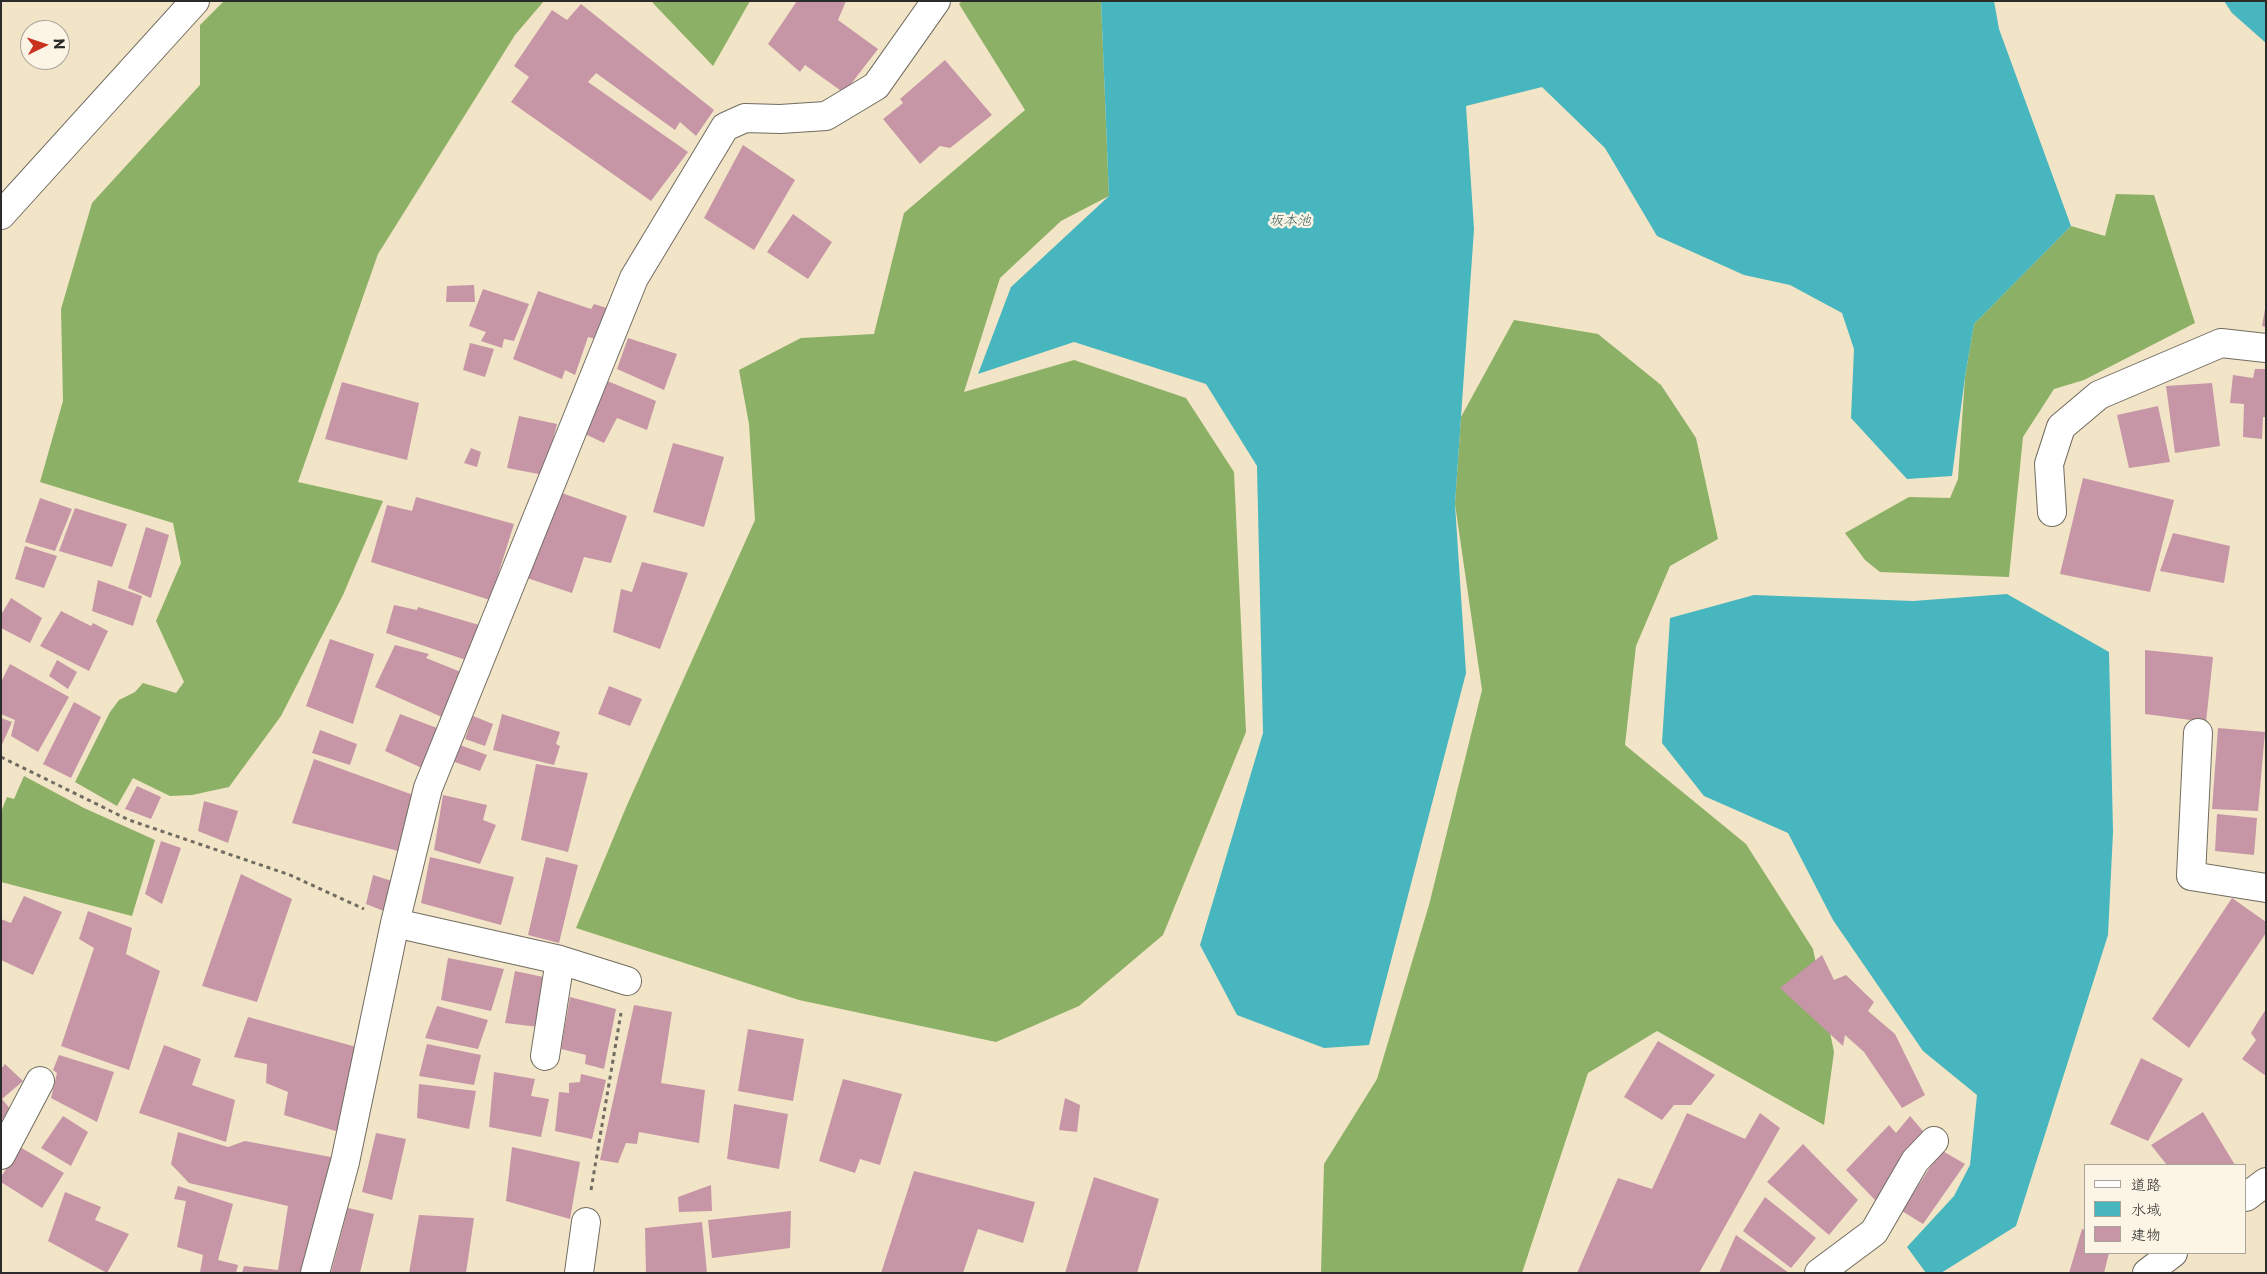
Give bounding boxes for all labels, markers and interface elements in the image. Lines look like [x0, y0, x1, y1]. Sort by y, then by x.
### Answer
north arrow [20, 20, 70, 70]
text: N [49, 38, 70, 50]
water label: 坂本池 [1269, 213, 1311, 229]
legend [2084, 1164, 2247, 1254]
text: 道路 [2131, 1172, 2161, 1195]
text: 水域 [2131, 1197, 2161, 1220]
text: 建物 [2131, 1222, 2161, 1245]

